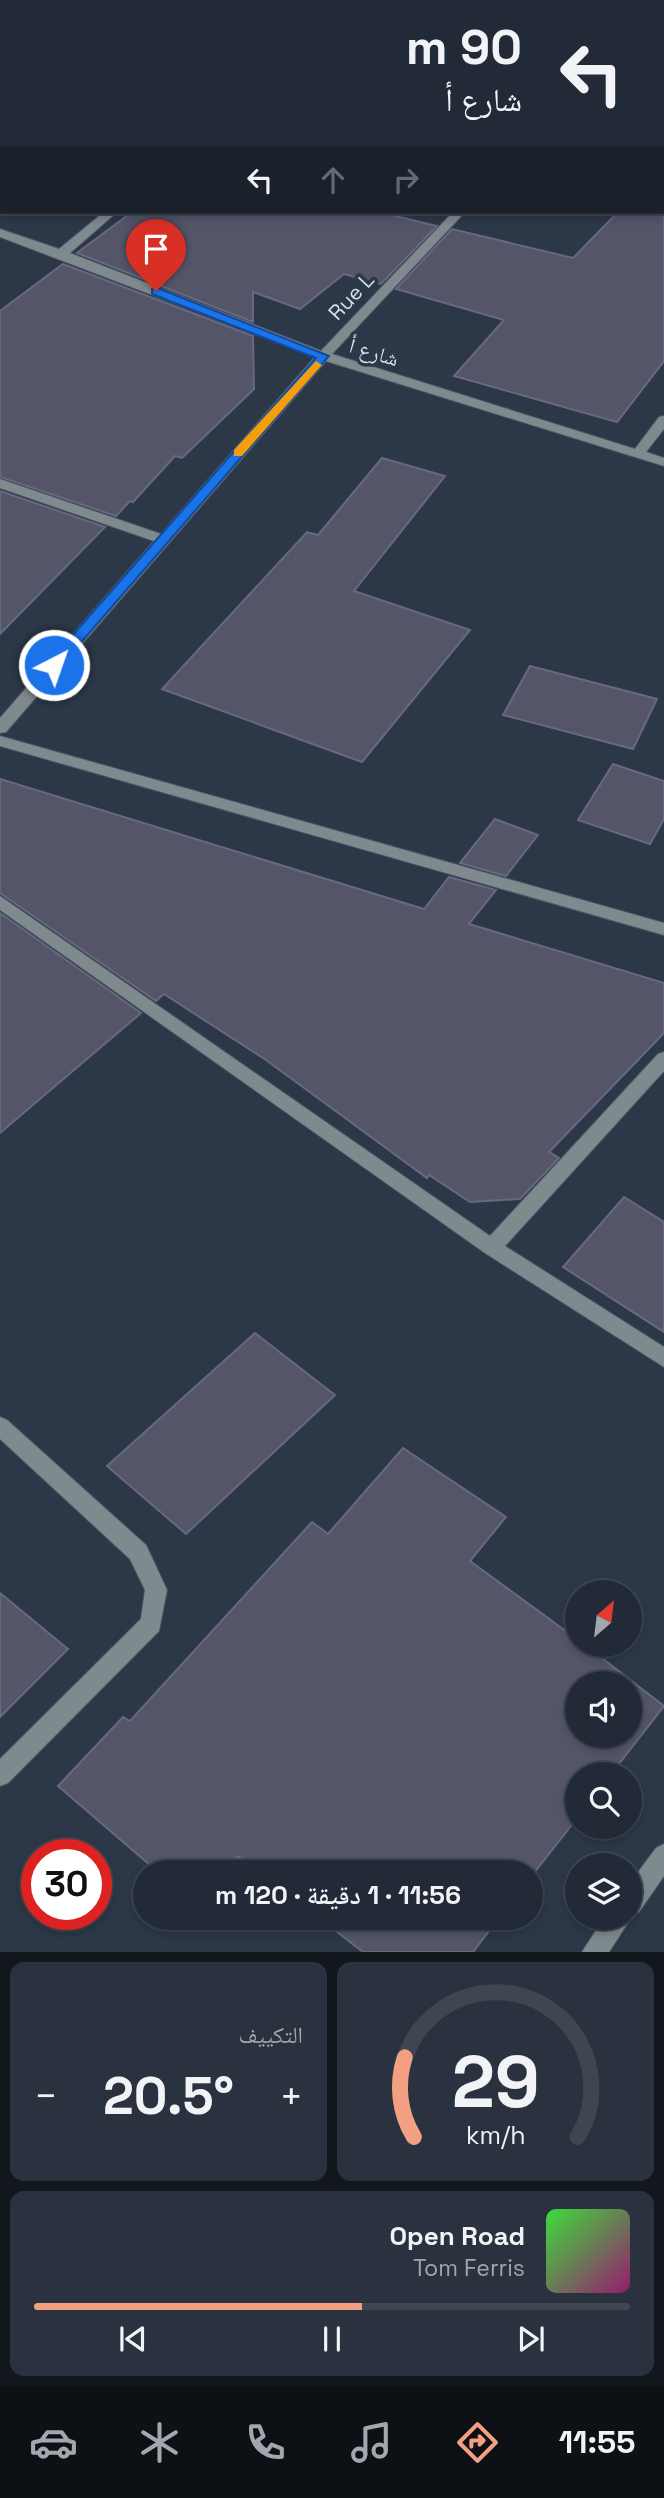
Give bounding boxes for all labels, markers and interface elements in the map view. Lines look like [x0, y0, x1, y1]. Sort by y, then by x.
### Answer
text: 90 m [406, 16, 522, 78]
icon: left [546, 28, 637, 119]
text: شارع أ [445, 80, 522, 120]
icon: left [241, 161, 279, 199]
icon: ahead [314, 161, 352, 199]
icon: right [387, 161, 425, 199]
pin [126, 219, 186, 291]
icon: arrive [137, 230, 175, 268]
street label: Rue L [322, 267, 380, 325]
street label: شارع أ [346, 332, 402, 372]
position arrow [17, 628, 91, 702]
north arrow [565, 1580, 642, 1657]
map controls [565, 1580, 642, 1930]
button: sound [565, 1671, 642, 1748]
button: search [565, 1762, 642, 1839]
speed limit sign: 30 [21, 1839, 112, 1930]
button: layers [565, 1853, 642, 1930]
text: 11:56 · 1 دقيقة · 120 m [215, 1878, 461, 1912]
text: التكييف [238, 2020, 303, 2050]
text: 29 [452, 2036, 539, 2129]
text: 20.5° [103, 2063, 234, 2129]
text: − [34, 2072, 58, 2120]
text: + [279, 2072, 303, 2120]
text: km/h [466, 2119, 525, 2151]
text: Open Road [390, 2219, 525, 2253]
text: Tom Ferris [413, 2253, 525, 2283]
icon: previous [114, 2320, 152, 2358]
icon: pause [313, 2320, 351, 2358]
icon: next [512, 2320, 550, 2358]
icon: car [29, 2418, 78, 2467]
icon: climate [135, 2418, 184, 2467]
icon: phone [241, 2418, 290, 2467]
icon: music [347, 2418, 396, 2467]
icon: directions [453, 2418, 502, 2467]
text: 11:55 [559, 2422, 636, 2462]

